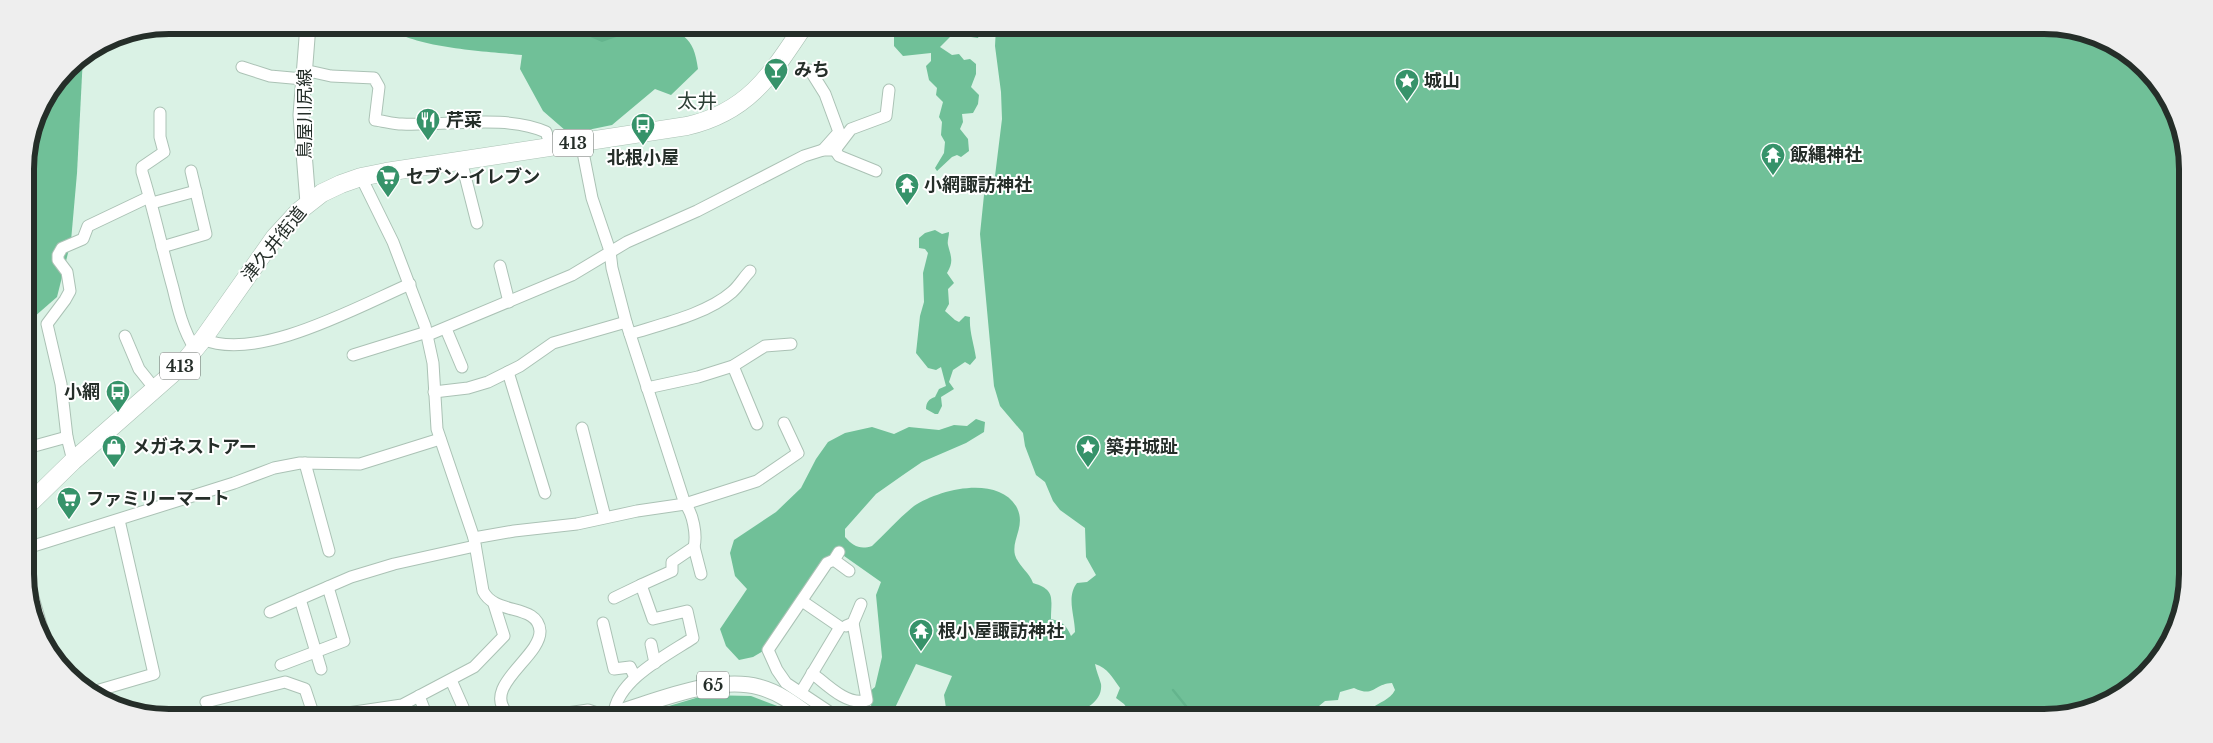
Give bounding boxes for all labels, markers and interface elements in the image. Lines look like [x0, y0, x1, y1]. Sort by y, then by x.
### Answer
bar icon: みち [763, 57, 789, 91]
place label: みち [794, 59, 830, 81]
place icon: 城山 [1394, 68, 1420, 102]
street label: 鳥屋川尻線 [294, 69, 316, 159]
place label: 城山 [1424, 70, 1460, 92]
district label: 太井 [677, 89, 717, 113]
restaurant icon: 芹菜 [415, 107, 441, 141]
place label: 芹菜 [446, 109, 482, 131]
bus stop icon: 北根小屋 [630, 112, 656, 146]
road number: 413 [553, 130, 593, 156]
temple icon: 飯縄神社 [1760, 142, 1786, 176]
place label: 飯縄神社 [1790, 144, 1862, 166]
place label: 北根小屋 [607, 147, 679, 169]
supermarket icon: セブン-イレブン [375, 164, 401, 198]
place label: セブン-イレブン [406, 166, 540, 188]
temple icon: 小網諏訪神社 [894, 172, 920, 206]
place label: 小網諏訪神社 [924, 174, 1032, 196]
street label: 津久井街道 [237, 202, 311, 286]
road number: 413 [160, 352, 200, 380]
bus stop icon: 小網 [105, 379, 131, 413]
place label: 小網 [64, 381, 100, 403]
shop icon: メガネストアー [101, 434, 127, 468]
place icon: 築井城趾 [1075, 434, 1101, 468]
place label: メガネストアー [132, 436, 257, 458]
place label: 築井城趾 [1106, 436, 1178, 458]
supermarket icon: ファミリーマート [56, 486, 82, 520]
place label: ファミリーマート [86, 488, 230, 510]
temple icon: 根小屋諏訪神社 [908, 618, 934, 652]
place label: 根小屋諏訪神社 [938, 620, 1064, 642]
road number: 65 [697, 672, 729, 698]

